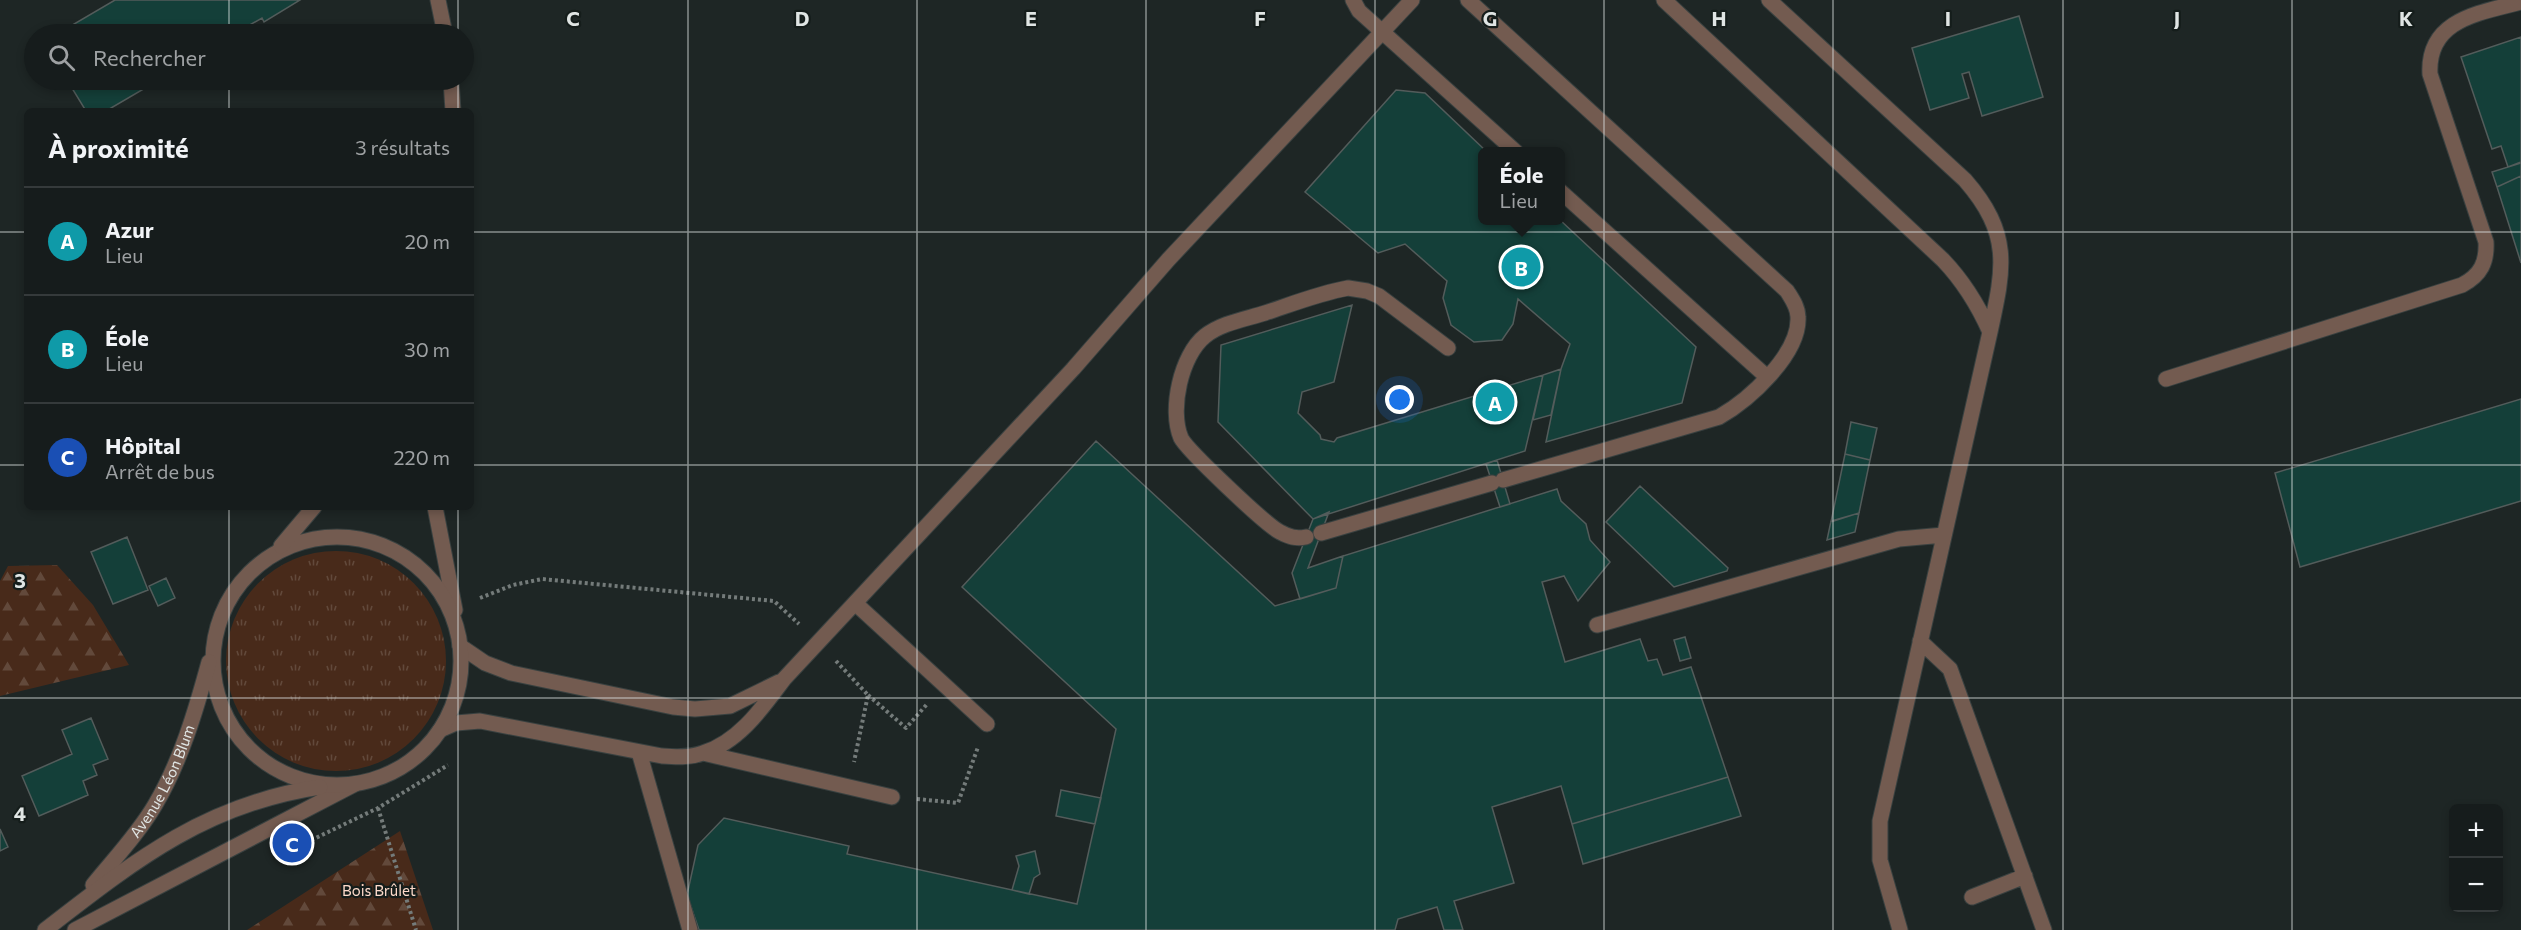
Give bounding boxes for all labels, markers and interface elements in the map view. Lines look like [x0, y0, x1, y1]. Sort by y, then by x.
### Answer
text: C [566, 6, 580, 30]
text: D [795, 6, 809, 30]
text: E [1025, 6, 1037, 30]
text: F [1254, 6, 1266, 30]
text: G [1483, 6, 1497, 30]
text: H [1712, 6, 1727, 30]
text: I [1945, 6, 1951, 30]
text: J [2174, 6, 2180, 30]
text: K [2399, 6, 2413, 30]
search box [24, 24, 474, 90]
icon: search [45, 41, 78, 74]
text: Rechercher [93, 44, 206, 71]
text: À proximité [48, 132, 189, 163]
text: 3 résultats [355, 135, 450, 159]
popup [1478, 147, 1565, 225]
text: Éole [1500, 161, 1543, 188]
text: Lieu [1500, 188, 1538, 212]
text: Azur [105, 216, 154, 243]
text: A [60, 229, 75, 253]
text: 20 m [405, 229, 450, 253]
text: Lieu [105, 243, 143, 267]
pin: B [1502, 244, 1540, 290]
text: Éole [105, 324, 149, 351]
text: B [61, 337, 74, 361]
text: 30 m [404, 337, 450, 361]
text: Lieu [105, 351, 143, 375]
pin: A [1476, 380, 1514, 424]
your location [1385, 385, 1414, 414]
text: Hôpital [105, 432, 181, 459]
text: C [61, 445, 74, 469]
text: 220 m [394, 445, 450, 469]
text: Arrêt de bus [105, 459, 215, 483]
text: 3 [14, 568, 26, 592]
street label: Avenue Léon Blum [126, 722, 198, 841]
text: 4 [14, 801, 26, 825]
map controls [2449, 804, 2503, 912]
button: + [2449, 804, 2503, 858]
pin: C [272, 820, 312, 866]
button: − [2449, 858, 2503, 912]
park label: Bois Brûlet [342, 881, 416, 899]

